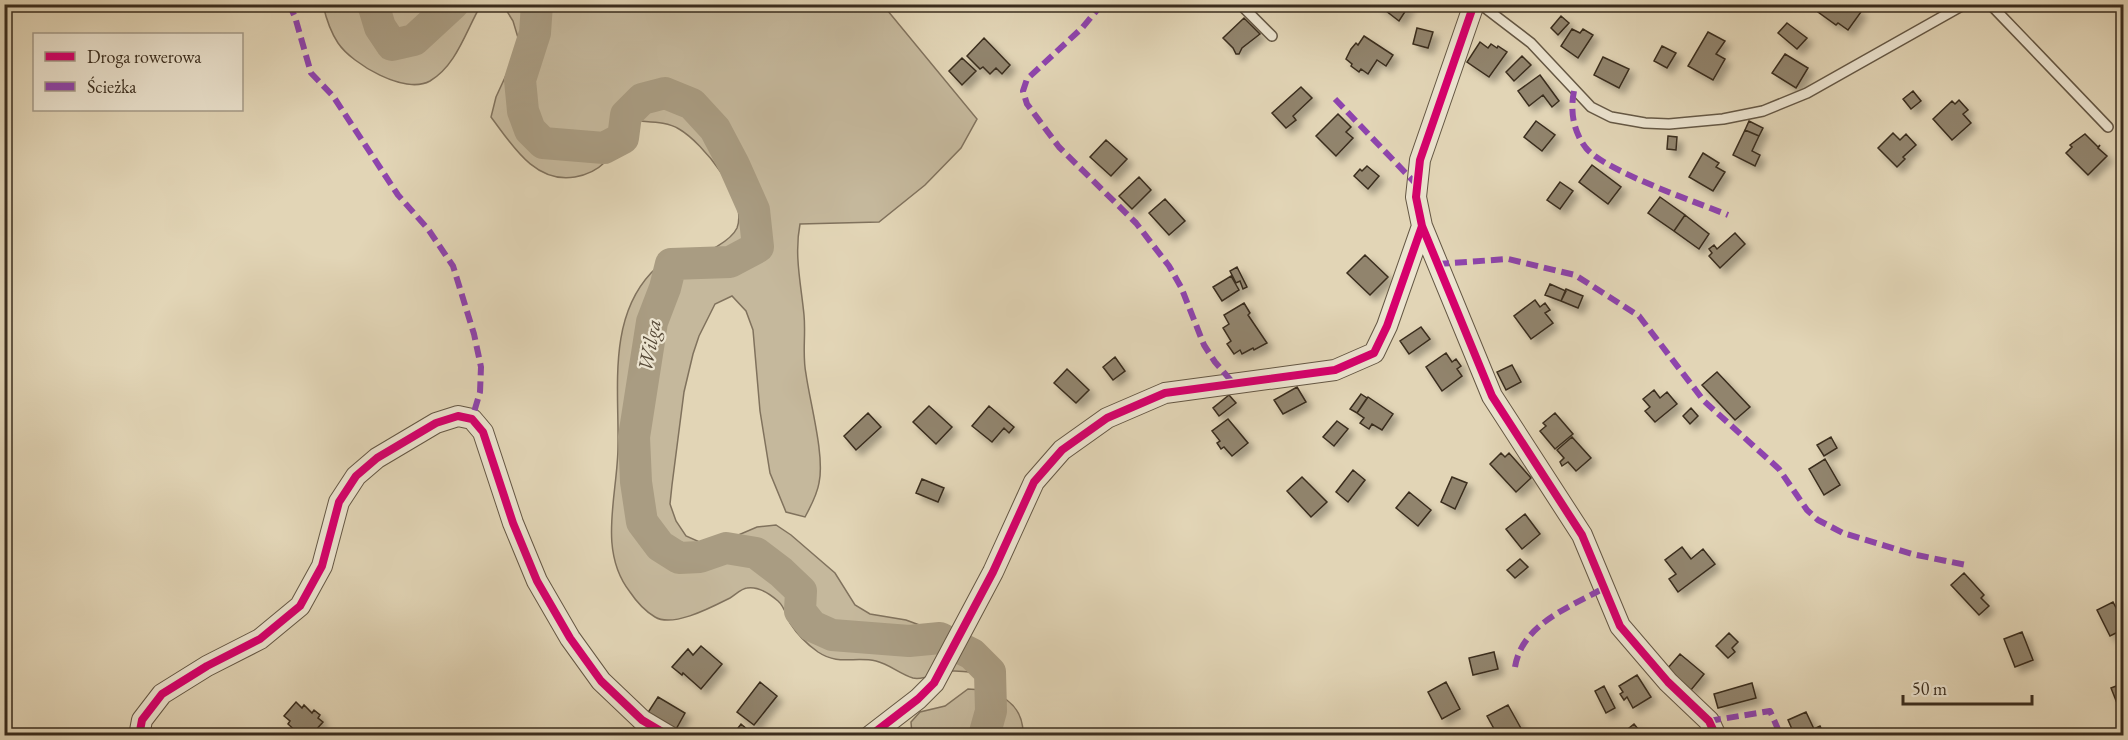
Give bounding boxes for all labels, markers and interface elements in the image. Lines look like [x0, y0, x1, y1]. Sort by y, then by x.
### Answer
legend [33, 33, 243, 111]
text: Droga rowerowa [87, 45, 202, 68]
text: Ścieżka [87, 75, 137, 98]
water label: Wilga [631, 317, 667, 373]
scale bar [1903, 668, 2032, 706]
text: 50 m [1912, 677, 1947, 700]

